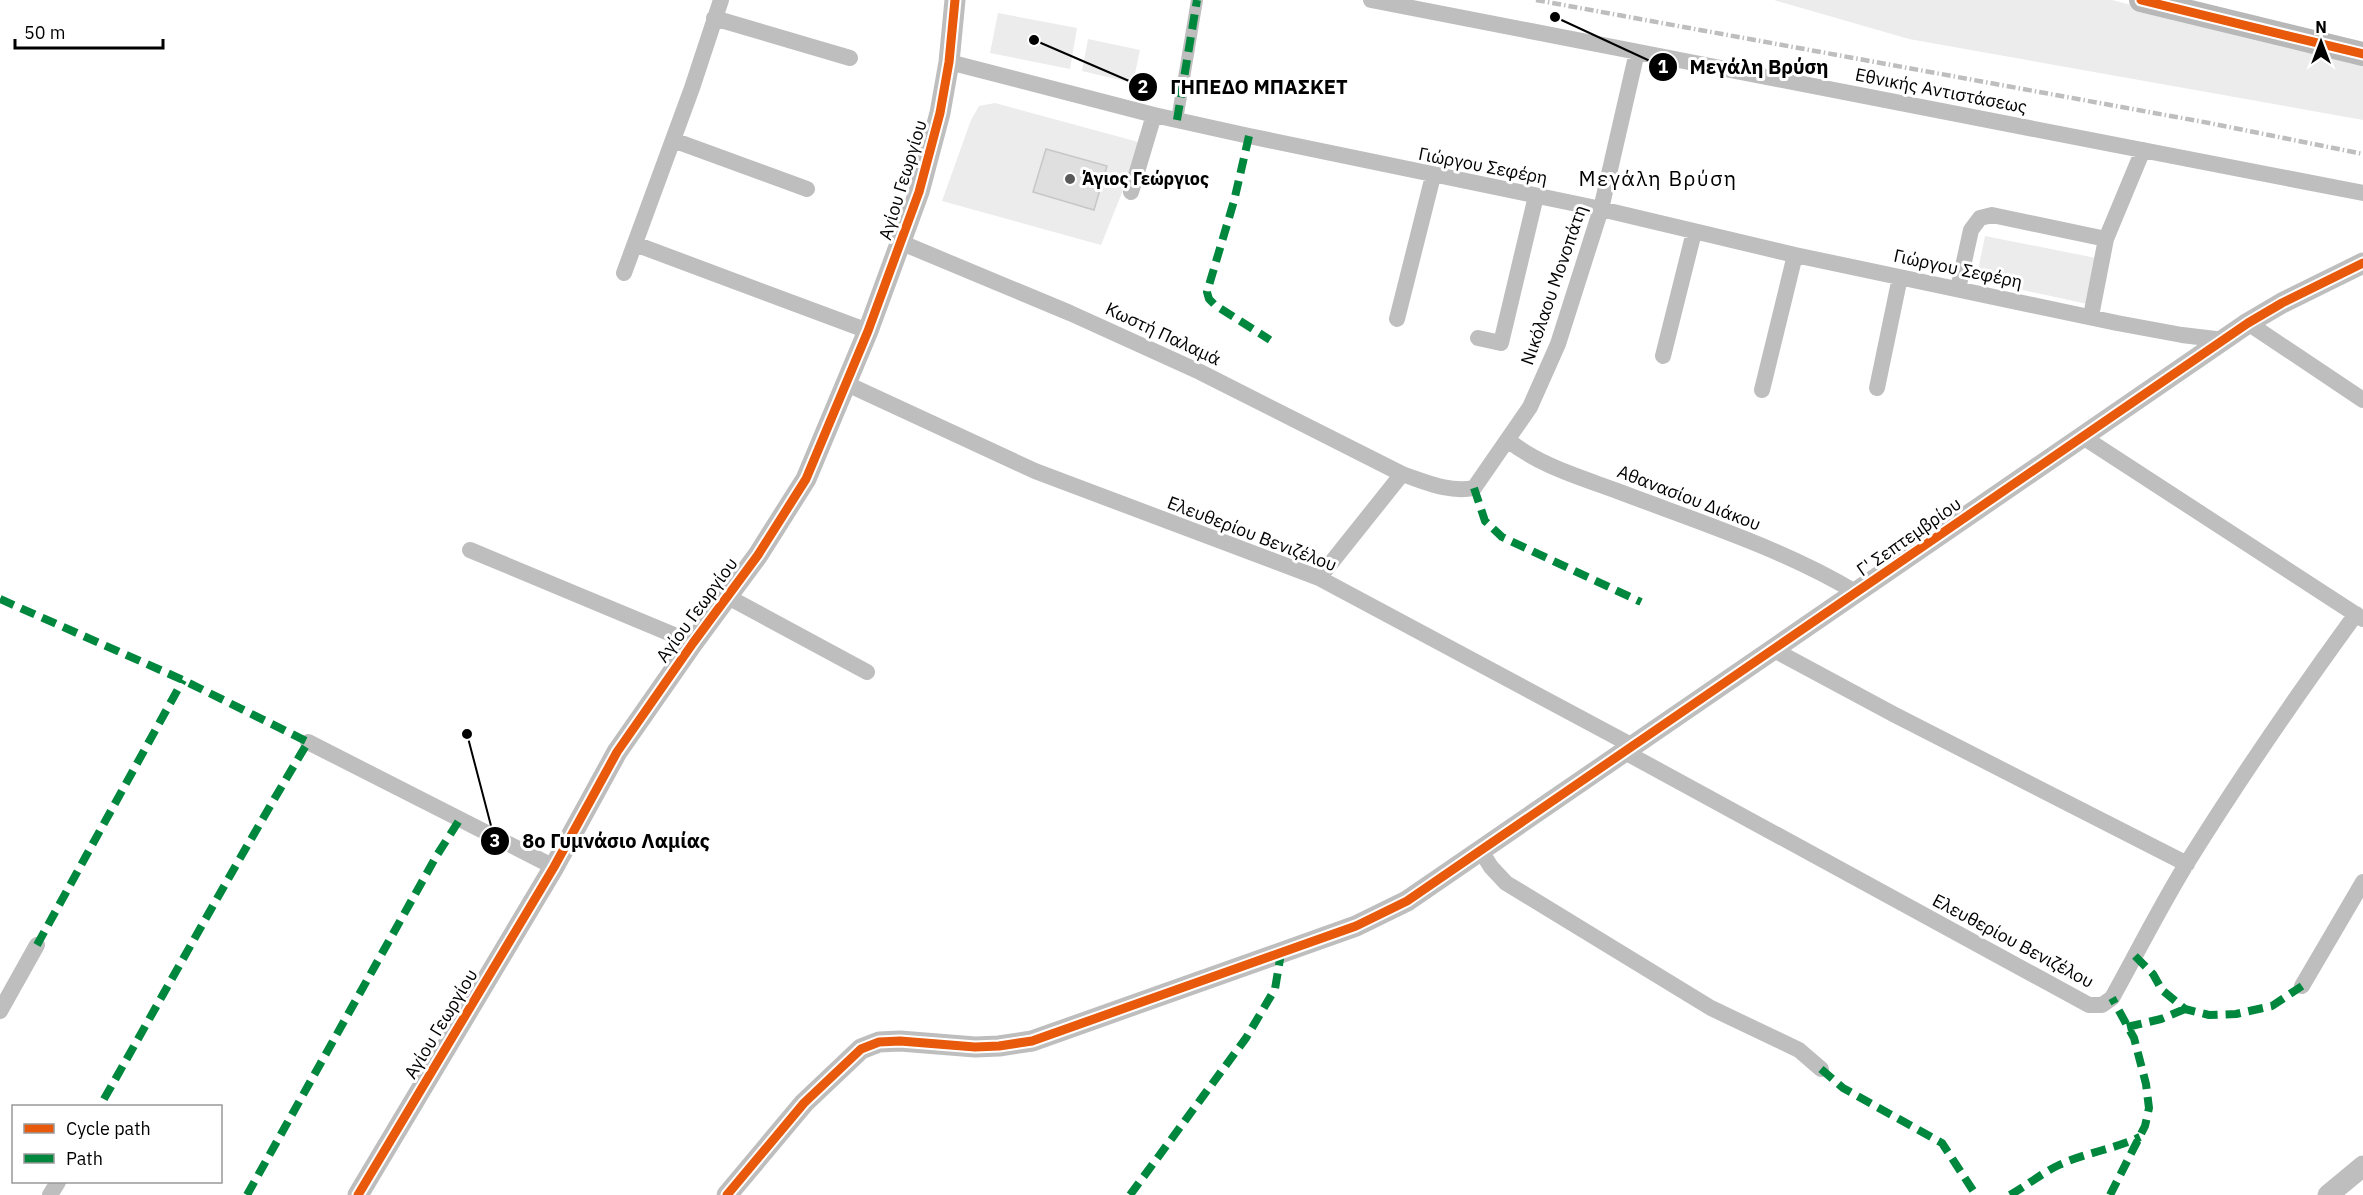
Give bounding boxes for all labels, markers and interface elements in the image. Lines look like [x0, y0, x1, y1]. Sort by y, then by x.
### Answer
scale bar [15, 12, 164, 50]
north arrow [2291, 12, 2351, 72]
text: N [2315, 17, 2327, 37]
text: 50 m [24, 21, 66, 44]
callout: Μεγάλη Βρύση [1648, 48, 1841, 86]
text: Μεγάλη Βρύση [1689, 53, 1829, 80]
text: 1 [1658, 55, 1669, 78]
street label: Εθνικής Αντιστάσεως [1853, 63, 2029, 118]
callout: ΓΗΠΕΔΟ ΜΠΑΣΚΕΤ [1128, 68, 1360, 106]
text: ΓΗΠΕΔΟ ΜΠΑΣΚΕΤ [1170, 73, 1348, 100]
text: 2 [1138, 75, 1148, 98]
street label: Αγίου Γεωργίου [873, 117, 932, 243]
street label: Γιώργου Σεφέρη [1417, 142, 1550, 189]
district label: Μεγάλη Βρύση [1578, 164, 1738, 192]
place label: Άγιος Γεώργιος [1082, 167, 1209, 190]
marker: Άγιος Γεώργιος [1063, 172, 1077, 186]
street label: Νικόλαου Μονοπάτη [1515, 202, 1592, 368]
street label: Γιώργου Σεφέρη [1892, 244, 2025, 293]
street label: Κωστή Παλαμά [1102, 297, 1225, 370]
street label: Αθανασίου Διάκου [1614, 460, 1764, 536]
street label: Ελευθερίου Βενιζέλου [1164, 491, 1340, 576]
street label: Γ' Σεπτεμβρίου [1852, 492, 1966, 581]
street label: Αγίου Γεωργίου [651, 553, 742, 667]
callout: 8ο Γυμνάσιο Λαμίας [480, 822, 722, 860]
text: 8ο Γυμνάσιο Λαμίας [522, 827, 710, 854]
text: 3 [490, 829, 500, 852]
street label: Ελευθερίου Βενιζέλου [1929, 888, 2098, 993]
street label: Αγίου Γεωργίου [399, 965, 482, 1083]
legend [12, 1105, 222, 1183]
text: Cycle path [66, 1117, 151, 1140]
text: Path [66, 1147, 103, 1170]

